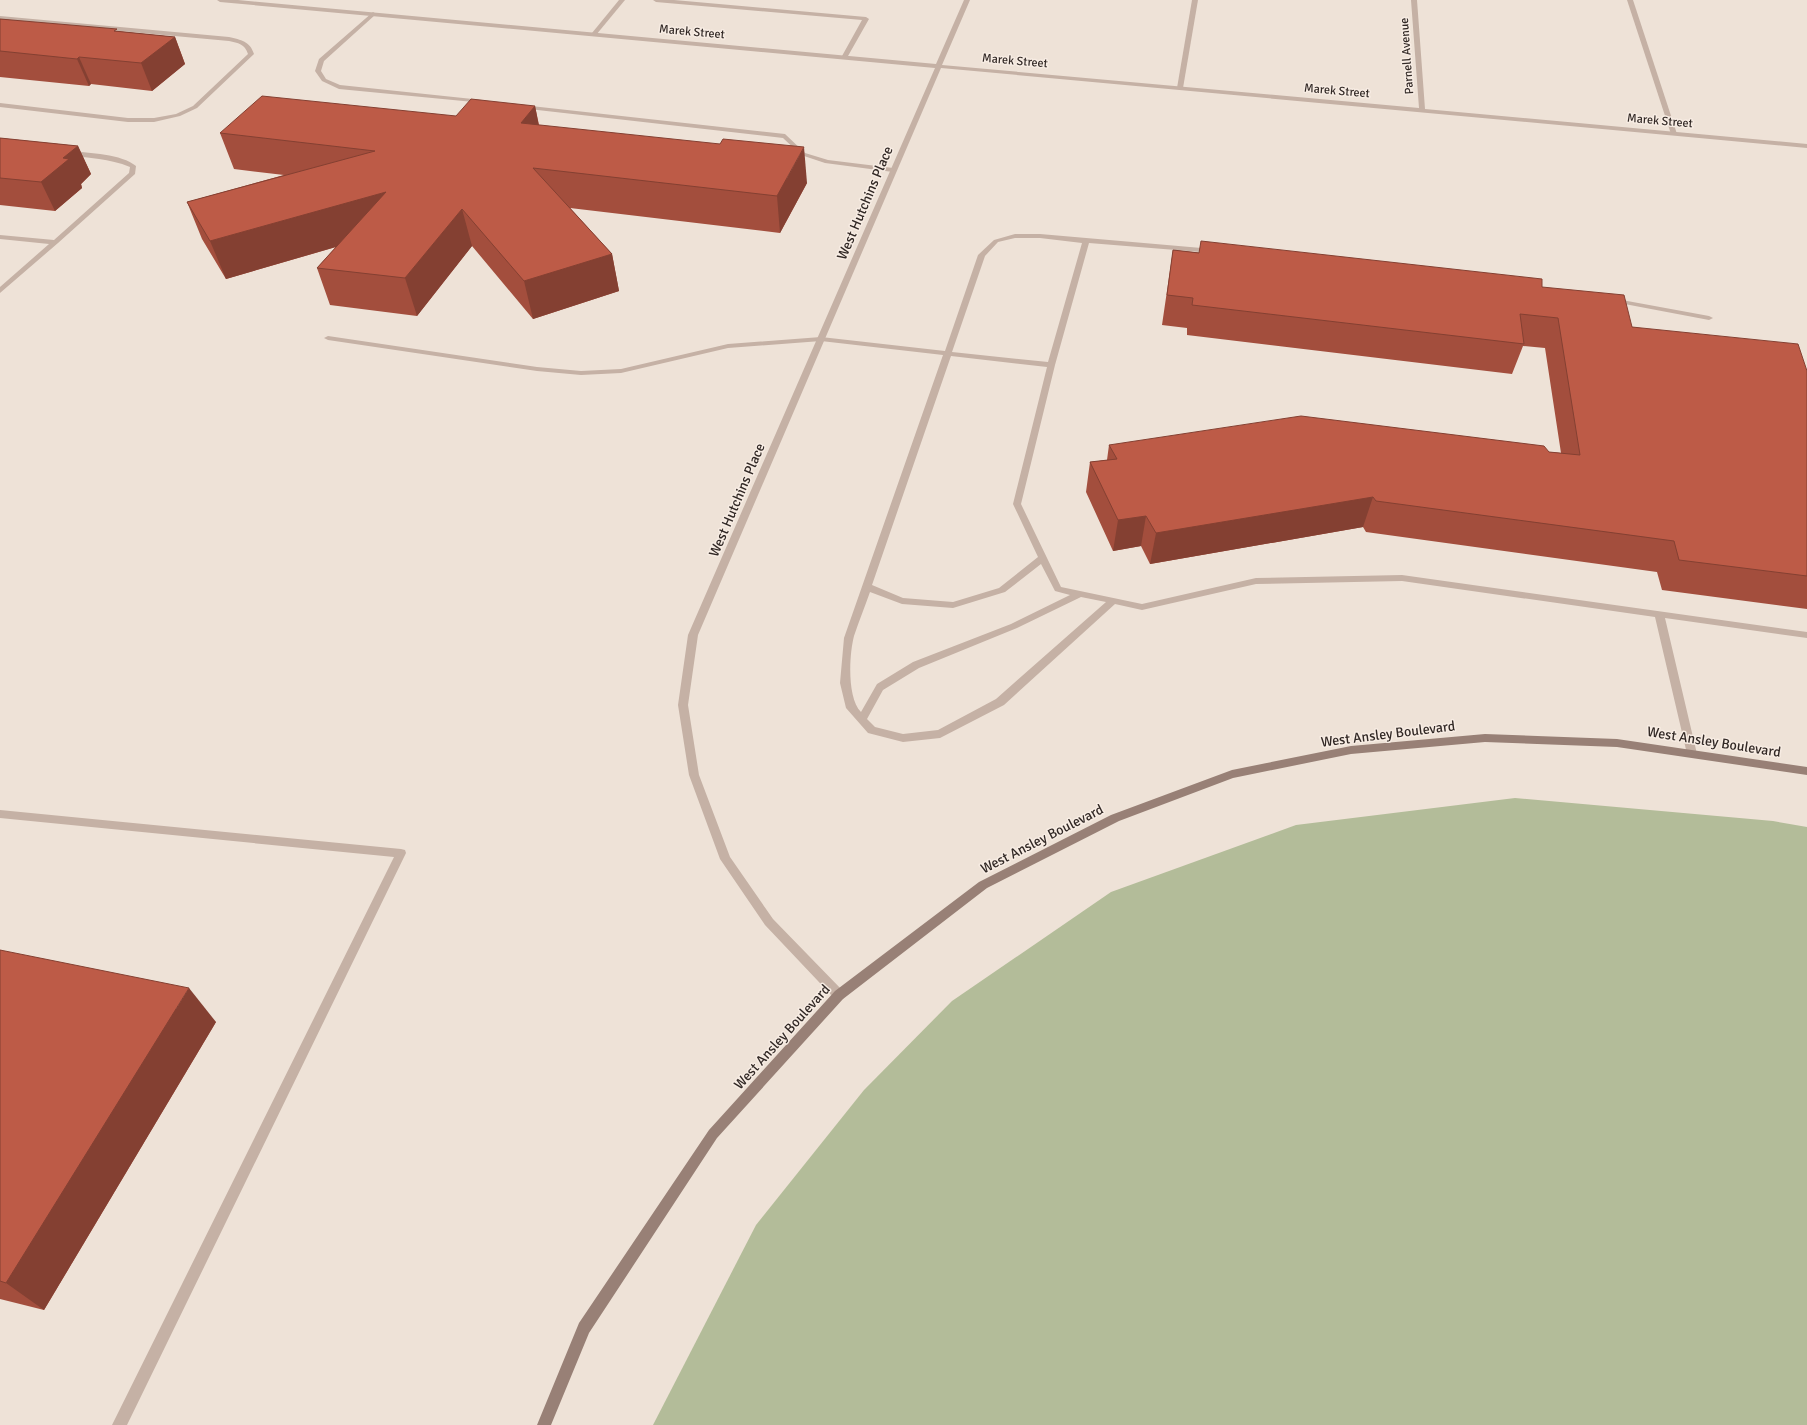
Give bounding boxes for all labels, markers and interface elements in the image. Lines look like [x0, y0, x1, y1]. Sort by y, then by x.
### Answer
street label: Parnell Avenue [1397, 17, 1417, 95]
street label: Marek Street [659, 22, 725, 42]
street label: Marek Street [982, 51, 1048, 71]
street label: Marek Street [1304, 81, 1370, 101]
street label: Marek Street [1627, 111, 1693, 131]
street label: West Hutchins Place [833, 144, 897, 262]
street label: West Hutchins Place [705, 441, 769, 559]
street label: West Ansley Boulevard [1320, 717, 1456, 751]
street label: West Ansley Boulevard [1646, 723, 1782, 761]
street label: West Ansley Boulevard [978, 801, 1106, 877]
street label: West Ansley Boulevard [730, 981, 834, 1093]

